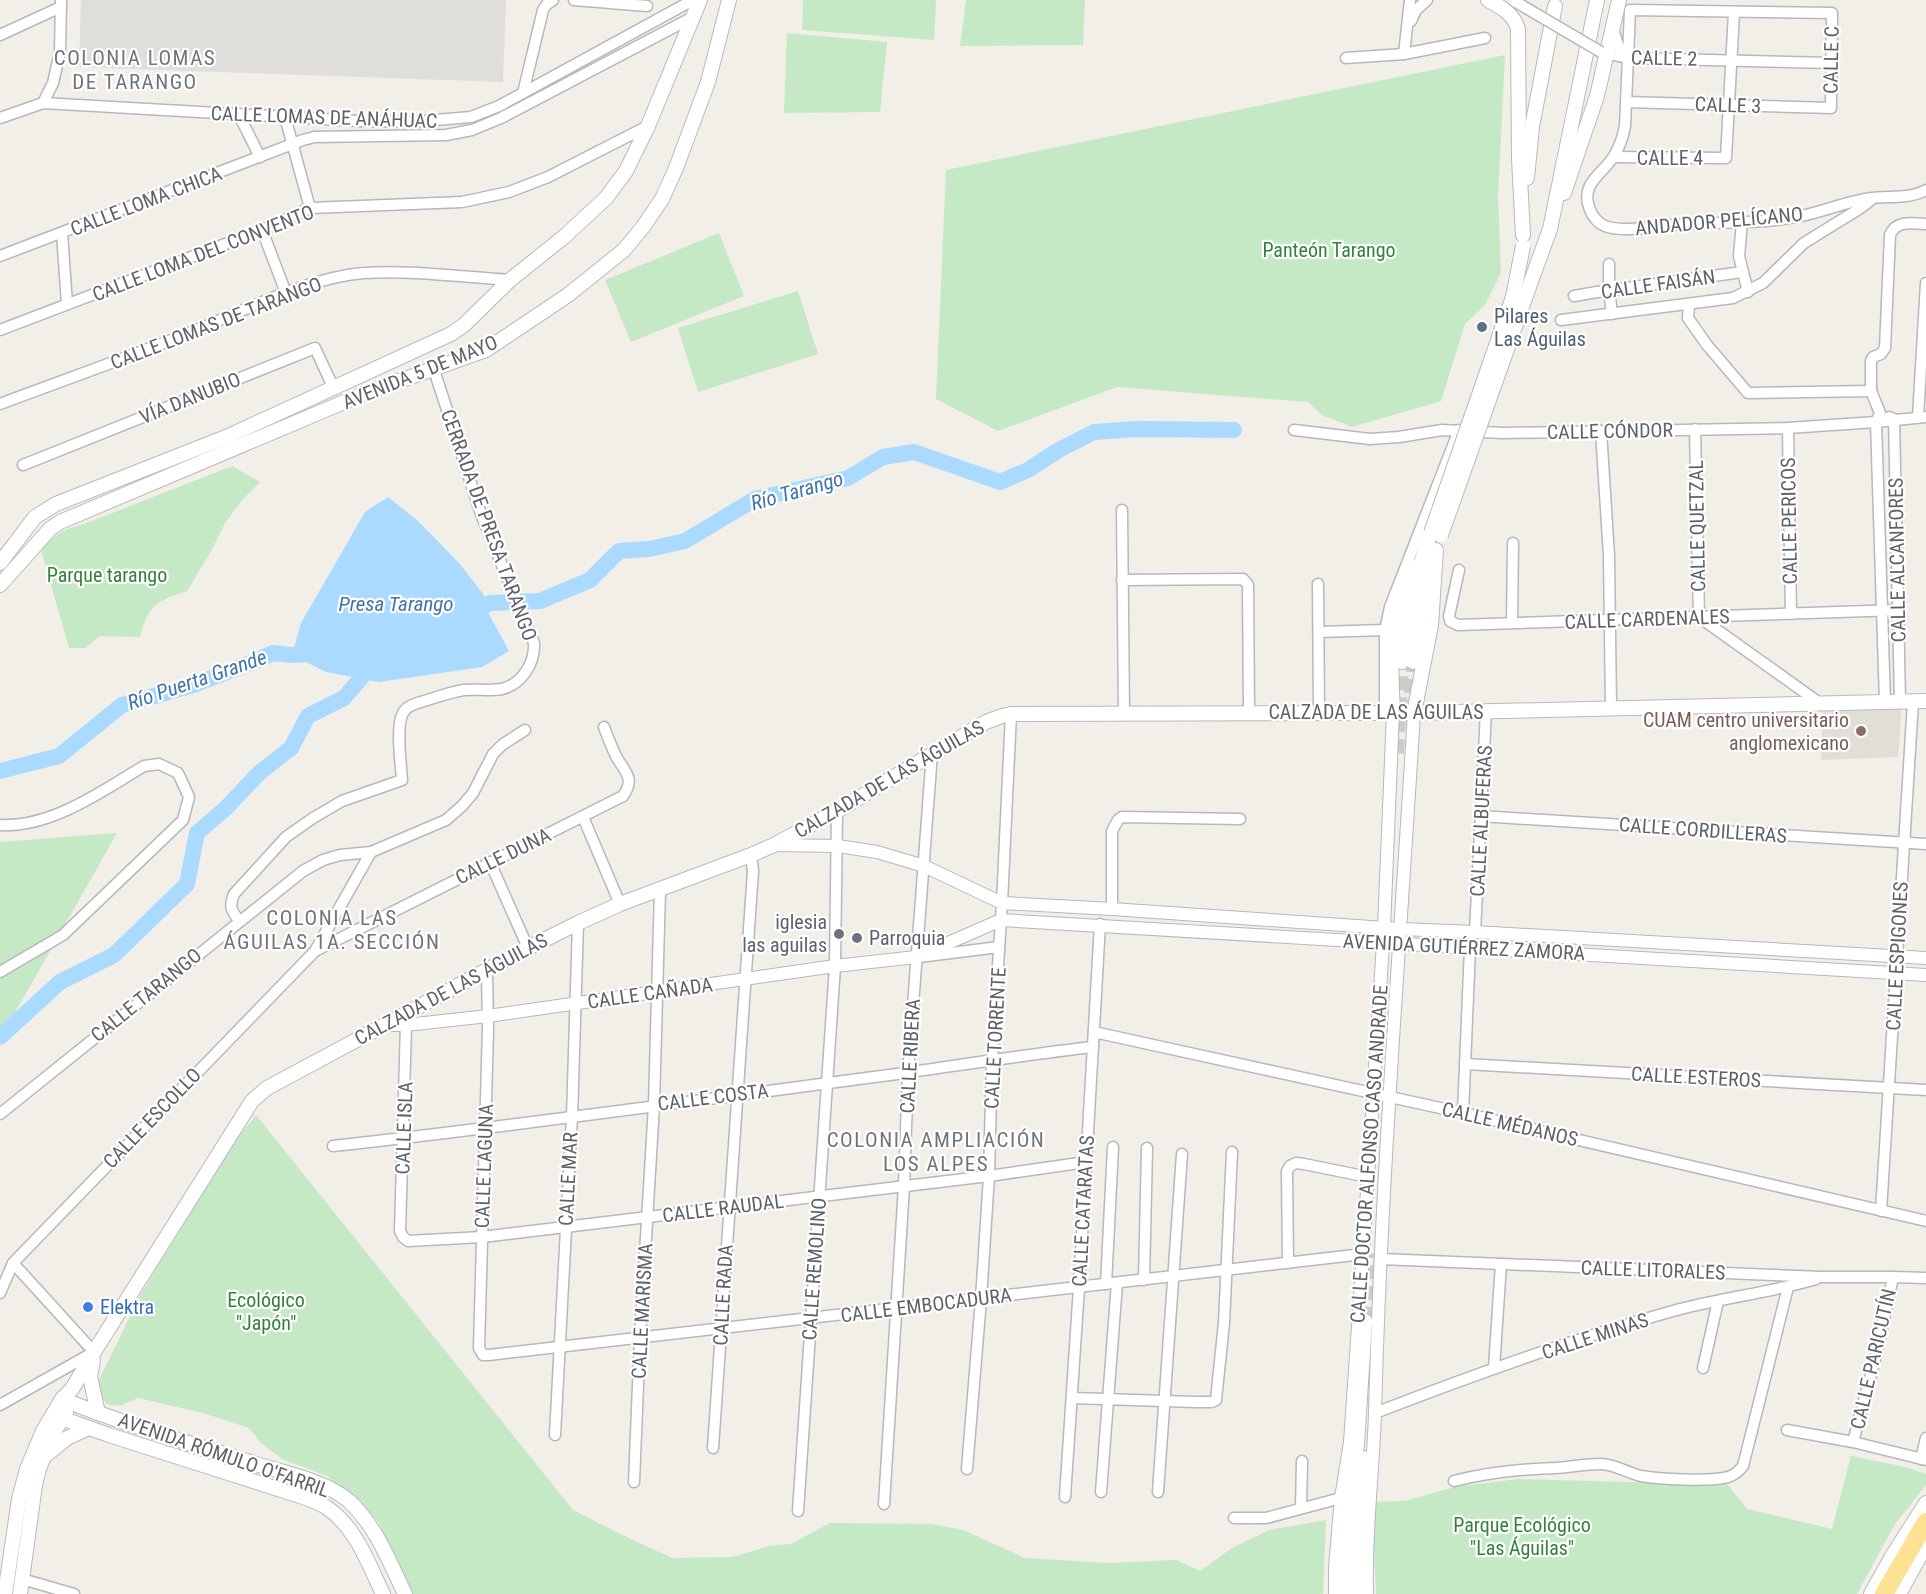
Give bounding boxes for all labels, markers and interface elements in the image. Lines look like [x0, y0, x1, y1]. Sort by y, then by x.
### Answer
street label: CALLE C [1818, 26, 1844, 94]
street label: CALLE 2 [1631, 45, 1697, 71]
district label: COLONIA LOMAS DE TARANGO [54, 46, 216, 94]
street label: CALLE 3 [1694, 92, 1762, 118]
street label: CALLE LOMAS DE ANÁHUAC [210, 101, 438, 133]
street label: CALLE 4 [1637, 146, 1703, 170]
street label: CALLE LOMA CHICA [67, 161, 226, 241]
street label: CALLE LOMA DEL CONVENTO [89, 200, 317, 306]
street label: ANDADOR PELÍCANO [1634, 202, 1804, 240]
park label: Panteón Tarango [1262, 238, 1396, 262]
street label: CALLE FAISÁN [1599, 264, 1717, 304]
street label: CALLE LOMAS DE TARANGO [107, 272, 325, 374]
place label: Pilares Las Águilas [1494, 304, 1586, 351]
marker: Pilares Las Águilas [1475, 320, 1489, 334]
street label: AVENIDA 5 DE MAYO [339, 330, 501, 414]
street label: VÍA DANUBIO [136, 367, 244, 429]
street label: CERRADA DE PRESA TARANGO [436, 406, 542, 644]
street label: CALLE CÓNDOR [1547, 418, 1674, 444]
street label: CALLE PERICOS [1776, 457, 1802, 585]
street label: CALLE QUETZAL [1684, 460, 1710, 592]
water label: Río Tarango [748, 466, 846, 516]
street label: CALLE ALCANFORES [1884, 477, 1910, 643]
park label: Parque tarango [47, 563, 167, 587]
water label: Presa Tarango [338, 592, 454, 616]
street label: CALLE CARDENALES [1564, 604, 1730, 634]
water label: Río Puerta Grande [124, 645, 270, 715]
street label: CALZADA DE LAS ÁGUILAS [1268, 700, 1484, 724]
place label: CUAM centro universitario anglomexicano [1643, 708, 1849, 755]
street label: CALZADA DE LAS ÁGUILAS [790, 715, 988, 843]
marker: CUAM centro universitario anglomexicano [1854, 724, 1868, 738]
street label: CALLE ALBUFERAS [1465, 745, 1497, 897]
street label: CALLE CORDILLERAS [1618, 812, 1788, 848]
street label: CALLE DUNA [451, 822, 555, 889]
street label: CALLE ESPIGONES [1881, 881, 1913, 1031]
district label: COLONIA LAS ÁGUILAS 1A. SECCIÓN [224, 906, 440, 954]
place label: iglesia las aguilas [742, 910, 827, 957]
place label: Parroquia [869, 926, 945, 950]
marker: iglesia las aguilas [832, 927, 846, 941]
street label: CALZADA DE LAS ÁGUILAS [350, 928, 552, 1050]
street label: AVENIDA GUTIÉRREZ ZAMORA [1342, 929, 1586, 965]
marker: Parroquia [850, 931, 864, 945]
street label: CALLE TARANGO [86, 943, 206, 1047]
street label: CALLE TORRENTE [979, 966, 1011, 1109]
street label: CALLE CAÑADA [586, 972, 715, 1014]
street label: CALLE DOCTOR ALFONSO CASO ANDRADE [1345, 984, 1393, 1324]
street label: CALLE RIBERA [895, 997, 925, 1114]
street label: CALLE ESTEROS [1630, 1062, 1762, 1092]
street label: CALLE ESCOLLO [98, 1063, 206, 1173]
street label: CALLE COSTA [656, 1078, 770, 1116]
street label: CALLE ISLA [390, 1081, 418, 1175]
street label: CALLE MÉDANOS [1440, 1097, 1580, 1151]
street label: CALLE LAGUNA [470, 1103, 498, 1229]
district label: COLONIA AMPLIACIÓN LOS ALPES [827, 1128, 1045, 1176]
street label: CALLE MAR [554, 1131, 582, 1226]
street label: CALLE CATARATAS [1067, 1135, 1099, 1287]
street label: CALLE RAUDAL [661, 1189, 785, 1227]
street label: CALLE REMOLINO [797, 1197, 831, 1341]
street label: CALLE MARISMA [626, 1242, 658, 1380]
street label: CALLE RADA [708, 1243, 738, 1346]
street label: CALLE LITORALES [1580, 1255, 1726, 1285]
street label: CALLE EMBOCADURA [839, 1283, 1013, 1327]
street label: CALLE PARICUTÍN [1845, 1286, 1901, 1432]
park label: Ecológico "Japón" [227, 1288, 305, 1335]
place label: Elektra [100, 1295, 154, 1319]
marker: Elektra [81, 1300, 95, 1314]
street label: CALLE MINAS [1539, 1307, 1651, 1365]
street label: AVENIDA RÓMULO O'FARRIL [115, 1408, 333, 1502]
park label: Parque Ecológico "Las Águilas" [1453, 1513, 1591, 1560]

